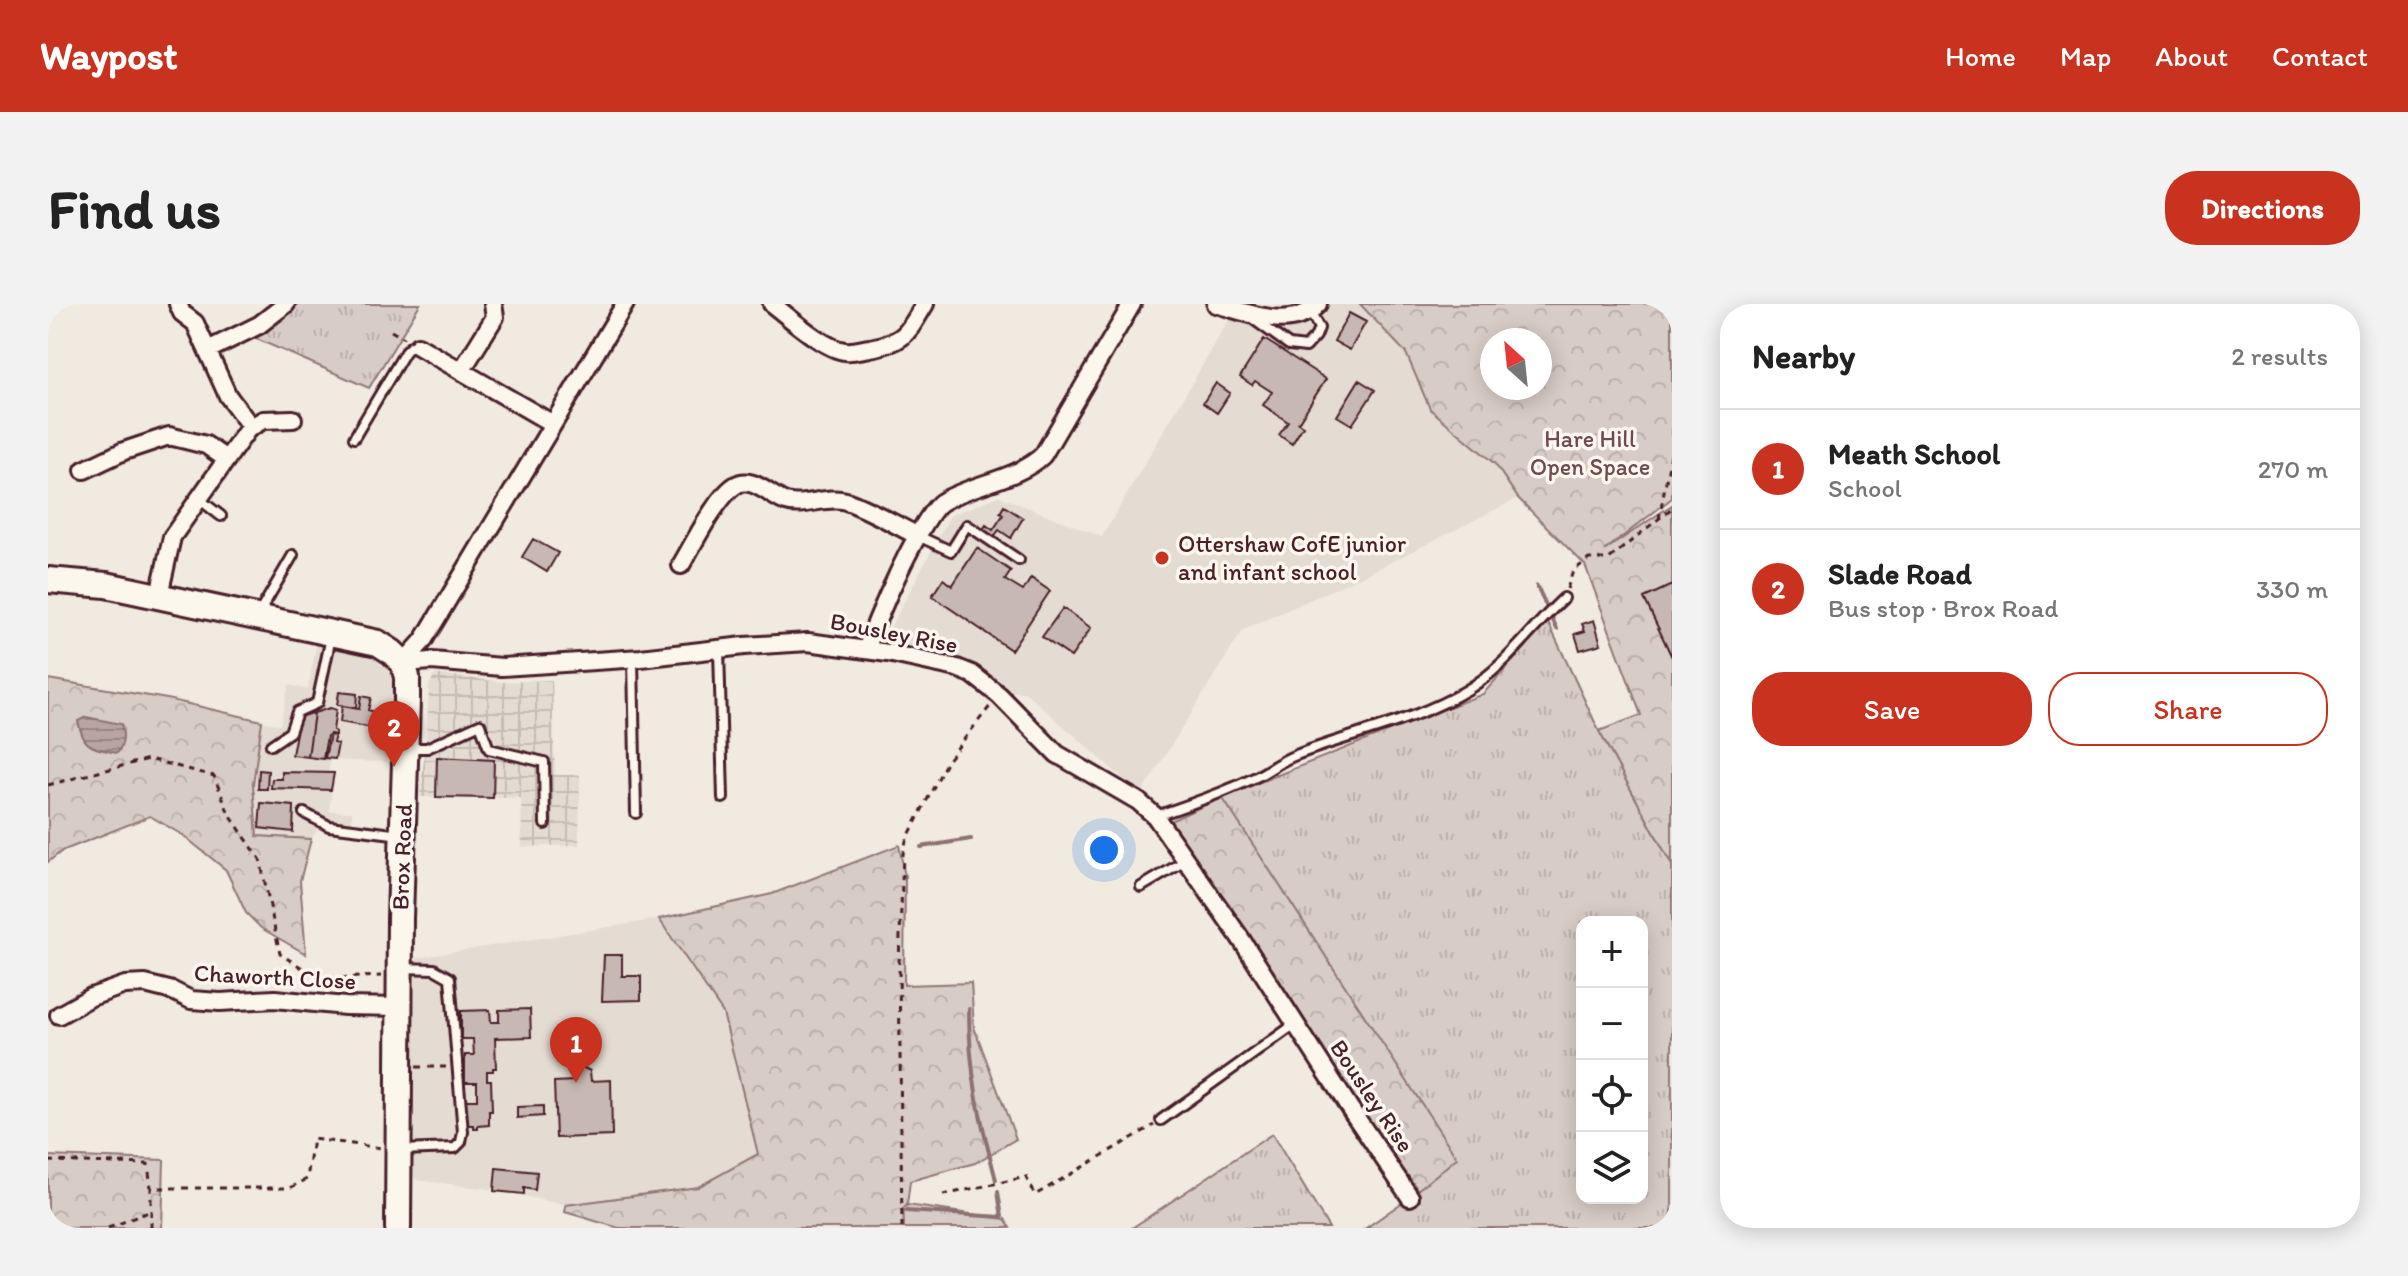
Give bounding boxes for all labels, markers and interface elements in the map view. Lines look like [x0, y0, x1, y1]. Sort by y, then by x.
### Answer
text: Waypost [40, 33, 178, 79]
text: Home [1945, 39, 2016, 73]
text: Map [2060, 39, 2111, 73]
text: About [2155, 39, 2228, 73]
text: Contact [2272, 39, 2368, 73]
button: Directions [2165, 171, 2360, 245]
text: Find us [48, 175, 221, 242]
north arrow [1480, 328, 1552, 400]
text: Nearby [1752, 336, 1855, 377]
text: 2 results [2231, 340, 2328, 372]
park label: Hare Hill Open Space [1530, 424, 1650, 481]
text: Meath School [1828, 435, 2000, 472]
text: 1 [1772, 453, 1784, 485]
text: 270 m [2258, 453, 2328, 485]
text: School [1828, 472, 1902, 504]
place label: Ottershaw CofE junior and infant school [1178, 529, 1406, 586]
marker: Ottershaw CofE junior and infant school [1153, 549, 1171, 567]
text: Slade Road [1828, 555, 1972, 592]
text: 2 [1771, 573, 1785, 605]
text: 330 m [2256, 573, 2328, 605]
text: Bus stop · Brox Road [1828, 592, 2058, 624]
street label: Bousley Rise [828, 606, 960, 659]
button: Save [1752, 672, 2032, 746]
button: Share [2048, 672, 2328, 746]
pin: 2 [368, 701, 420, 767]
street label: Brox Road [385, 803, 418, 911]
your location [1084, 830, 1124, 870]
map controls [1576, 916, 1648, 1204]
button: + [1576, 916, 1648, 988]
street label: Chaworth Close [193, 958, 357, 995]
button: − [1576, 988, 1648, 1060]
pin: 1 [550, 1017, 602, 1083]
street label: Bousley Rise [1324, 1034, 1421, 1157]
button: locate [1576, 1060, 1648, 1132]
button: layers [1576, 1132, 1648, 1204]

